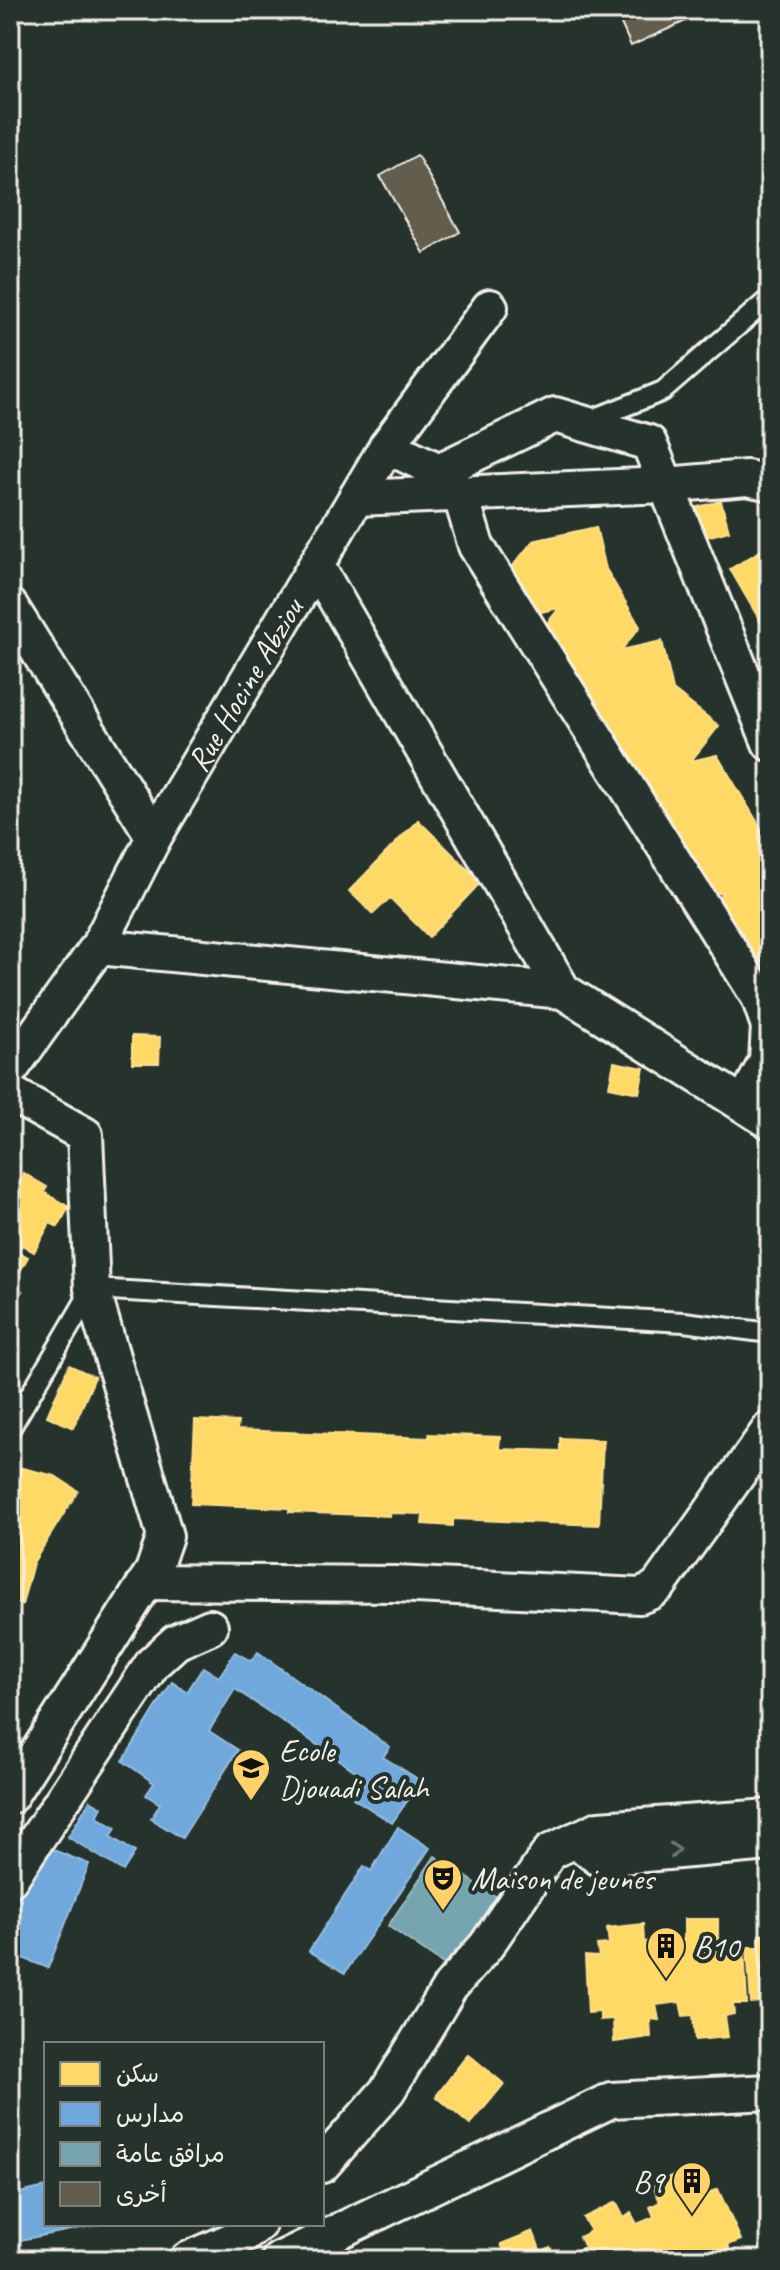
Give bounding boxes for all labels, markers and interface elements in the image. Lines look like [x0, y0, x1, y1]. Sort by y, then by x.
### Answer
street label: Rue Hocine Abziou [178, 589, 314, 779]
place label: Ecole Djouadi Salah [279, 1730, 431, 1808]
school or university icon: Ecole Djouadi Salah [230, 1747, 272, 1802]
one-way arrow [669, 1842, 682, 1859]
theatre icon: Maison de jeunes [422, 1857, 464, 1912]
place label: Maison de jeunes [471, 1858, 657, 1899]
building icon: B10 [645, 1925, 687, 1980]
place label: B10 [694, 1926, 742, 1967]
legend [44, 2042, 324, 2226]
text: سكن [116, 2059, 159, 2089]
text: مدارس [116, 2099, 184, 2129]
text: مرافق عامة [116, 2139, 225, 2169]
building icon: B9 [671, 2160, 713, 2215]
place label: B9 [633, 2161, 667, 2202]
text: أخرى [116, 2179, 167, 2209]

